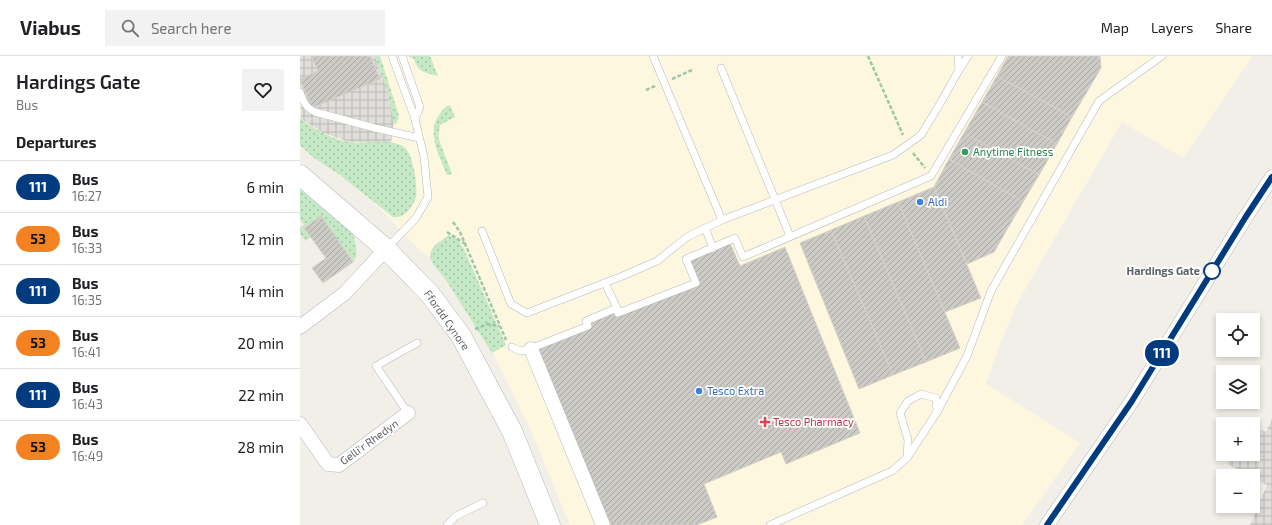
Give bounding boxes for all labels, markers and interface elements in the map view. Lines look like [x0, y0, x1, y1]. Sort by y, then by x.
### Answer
search box [105, 10, 385, 46]
text: Viabus [20, 16, 81, 39]
icon: search [119, 17, 141, 39]
text: Search here [151, 19, 231, 37]
text: Map [1101, 19, 1129, 36]
text: Layers [1151, 19, 1193, 36]
text: Share [1215, 19, 1252, 36]
button: heart [242, 69, 284, 111]
text: Hardings Gate [16, 70, 141, 93]
text: Bus [16, 97, 38, 113]
text: Departures [16, 133, 96, 151]
place label: Anytime Fitness [973, 145, 1054, 158]
marker: Anytime Fitness [960, 147, 970, 157]
text: Bus [72, 170, 98, 188]
text: 111 [29, 178, 47, 195]
text: 6 min [246, 178, 284, 196]
text: 16:27 [72, 188, 102, 204]
place label: Aldi [928, 195, 947, 208]
marker: Aldi [915, 197, 925, 207]
text: Bus [72, 222, 98, 240]
text: 53 [30, 230, 46, 247]
text: 12 min [241, 230, 284, 248]
text: 16:33 [72, 240, 102, 256]
marker: Hardings Gate [1203, 262, 1221, 280]
place label: Hardings Gate [1127, 264, 1200, 277]
text: Bus [72, 274, 98, 292]
text: 111 [29, 282, 47, 299]
text: 14 min [240, 282, 284, 300]
street label: Ffordd Cynore [422, 287, 473, 352]
text: 16:35 [72, 292, 102, 308]
map controls [1216, 313, 1260, 513]
button: locate [1216, 313, 1260, 357]
text: Bus [72, 326, 98, 344]
text: 53 [30, 334, 46, 351]
text: 20 min [238, 334, 284, 352]
line badge: 111 [1139, 340, 1185, 366]
text: 16:41 [72, 344, 101, 360]
text: 111 [1153, 344, 1171, 361]
button: layers [1216, 365, 1260, 409]
text: Bus [72, 378, 98, 396]
place label: Tesco Extra [707, 384, 764, 397]
text: 111 [29, 386, 47, 403]
text: 22 min [238, 386, 284, 404]
marker: Tesco Extra [694, 386, 704, 396]
text: 16:43 [72, 396, 103, 412]
place label: Tesco Pharmacy [773, 415, 854, 428]
street label: Gelli'r Rhedyn [337, 416, 400, 467]
marker: Tesco Pharmacy [760, 417, 770, 427]
button: + [1216, 417, 1260, 461]
text: Bus [72, 430, 98, 448]
text: 53 [30, 438, 46, 455]
text: 28 min [238, 438, 284, 456]
text: 16:49 [72, 448, 103, 464]
button: − [1216, 469, 1260, 513]

